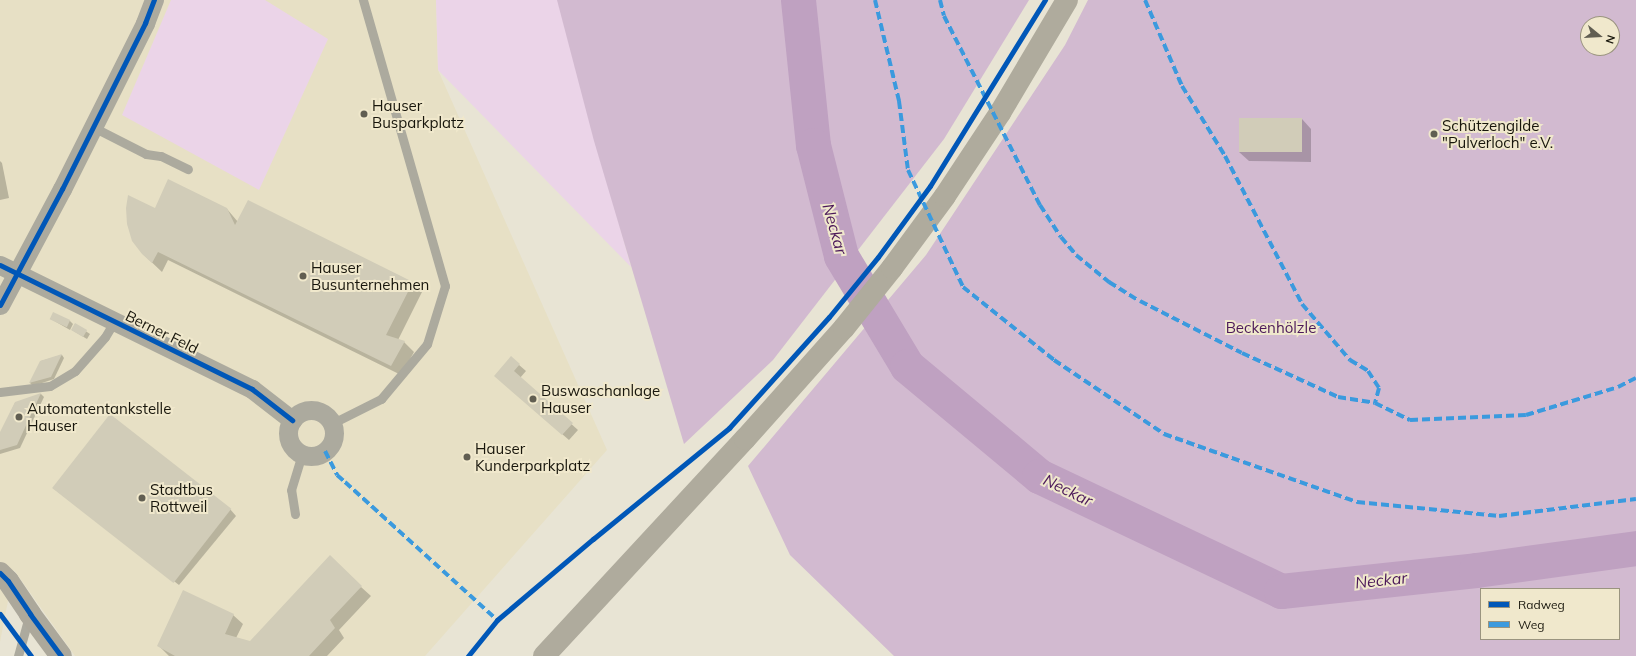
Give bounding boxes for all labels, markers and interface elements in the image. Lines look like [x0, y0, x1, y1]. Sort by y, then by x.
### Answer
north arrow [1580, 16, 1620, 56]
text: N [1603, 33, 1618, 46]
place label: Hauser Busparkplatz [372, 96, 464, 131]
marker: Hauser Busparkplatz [359, 109, 369, 119]
place label: Schützengilde "Pulverloch" e.V. [1442, 116, 1553, 151]
marker: Schützengilde "Pulverloch" e.V. [1429, 129, 1439, 139]
water label: Neckar [819, 201, 851, 257]
place label: Hauser Busunternehmen [311, 258, 429, 293]
marker: Hauser Busunternehmen [298, 271, 308, 281]
street label: Berner Feld [123, 307, 201, 357]
park label: Beckenhölzle [1226, 319, 1316, 337]
place label: Buswaschanlage Hauser [541, 381, 660, 416]
marker: Buswaschanlage Hauser [528, 394, 538, 404]
place label: Automatentankstelle Hauser [27, 399, 171, 434]
marker: Automatentankstelle Hauser [14, 412, 24, 422]
place label: Hauser Kunderparkplatz [475, 439, 590, 474]
marker: Hauser Kunderparkplatz [462, 452, 472, 462]
water label: Neckar [1040, 470, 1096, 510]
place label: Stadtbus Rottweil [150, 480, 213, 515]
marker: Stadtbus Rottweil [137, 493, 147, 503]
water label: Neckar [1354, 568, 1408, 592]
legend [1480, 588, 1620, 640]
text: Radweg [1518, 597, 1565, 612]
text: Weg [1518, 617, 1544, 632]

